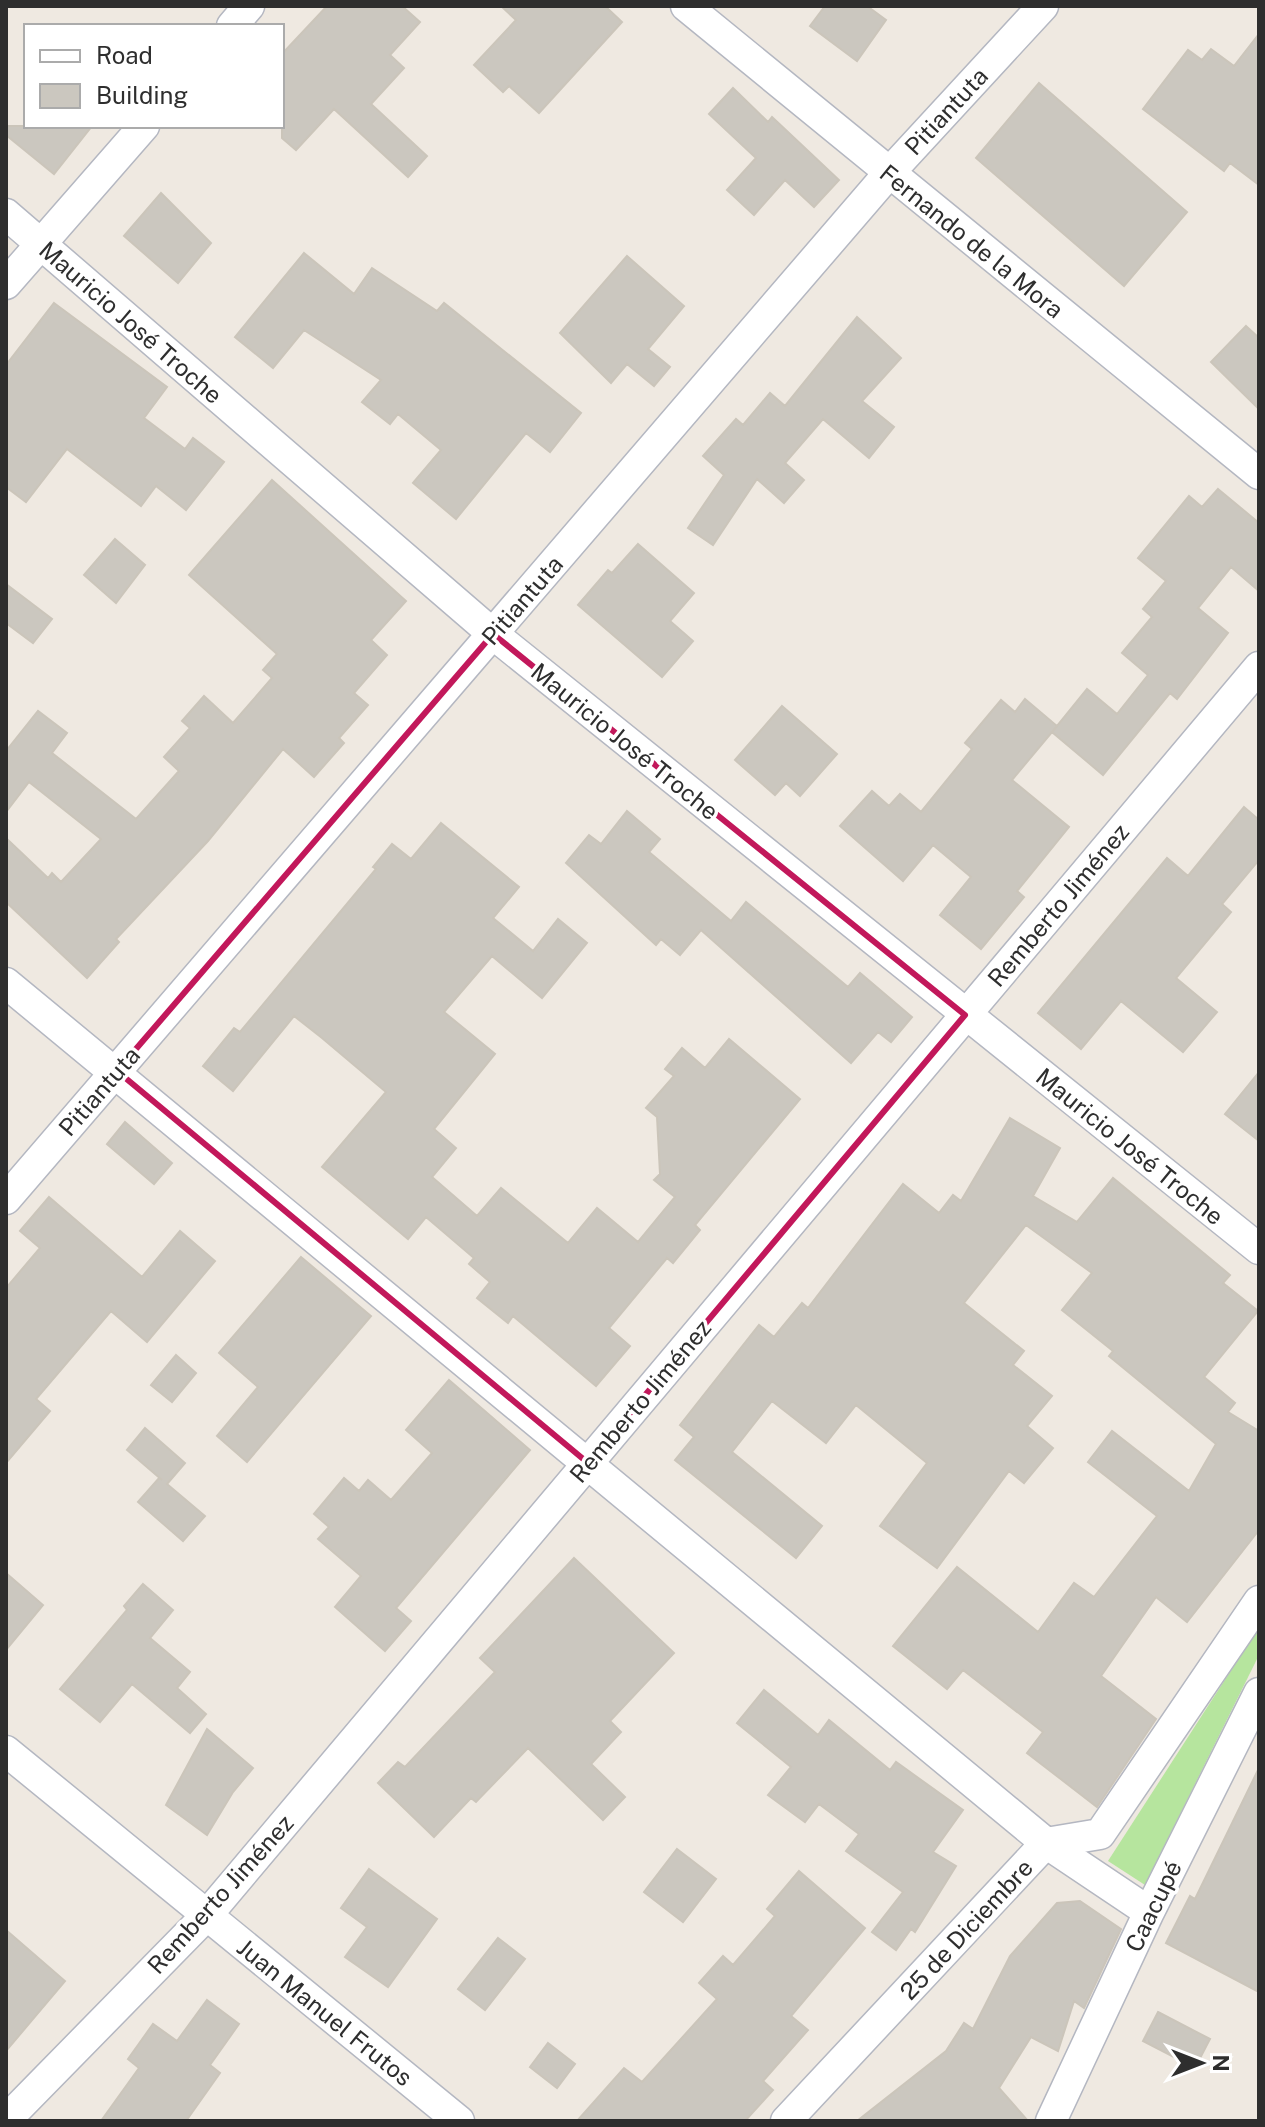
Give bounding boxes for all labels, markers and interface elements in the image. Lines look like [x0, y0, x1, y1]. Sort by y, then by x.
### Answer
legend [24, 24, 284, 128]
text: Road [96, 41, 153, 69]
street label: Pitiantuta [899, 62, 993, 160]
text: Building [96, 81, 188, 109]
street label: Fernando de la Mora [875, 158, 1069, 324]
street label: Mauricio José Troche [34, 235, 228, 409]
street label: Pitiantuta [476, 550, 568, 650]
street label: Mauricio José Troche [526, 657, 724, 825]
street label: Remberto Jiménez [982, 818, 1134, 992]
street label: Pitiantuta [53, 1041, 145, 1141]
street label: Mauricio José Troche [1031, 1062, 1229, 1230]
street label: Remberto Jiménez [564, 1314, 716, 1488]
street label: Remberto Jiménez [141, 1809, 299, 1979]
street label: 25 de Diciembre [894, 1853, 1038, 2005]
street label: Caacupé [1119, 1856, 1187, 1956]
street label: Juan Manuel Frutos [232, 1933, 418, 2091]
north arrow [1161, 2023, 1241, 2103]
text: N [1208, 2054, 1234, 2072]

